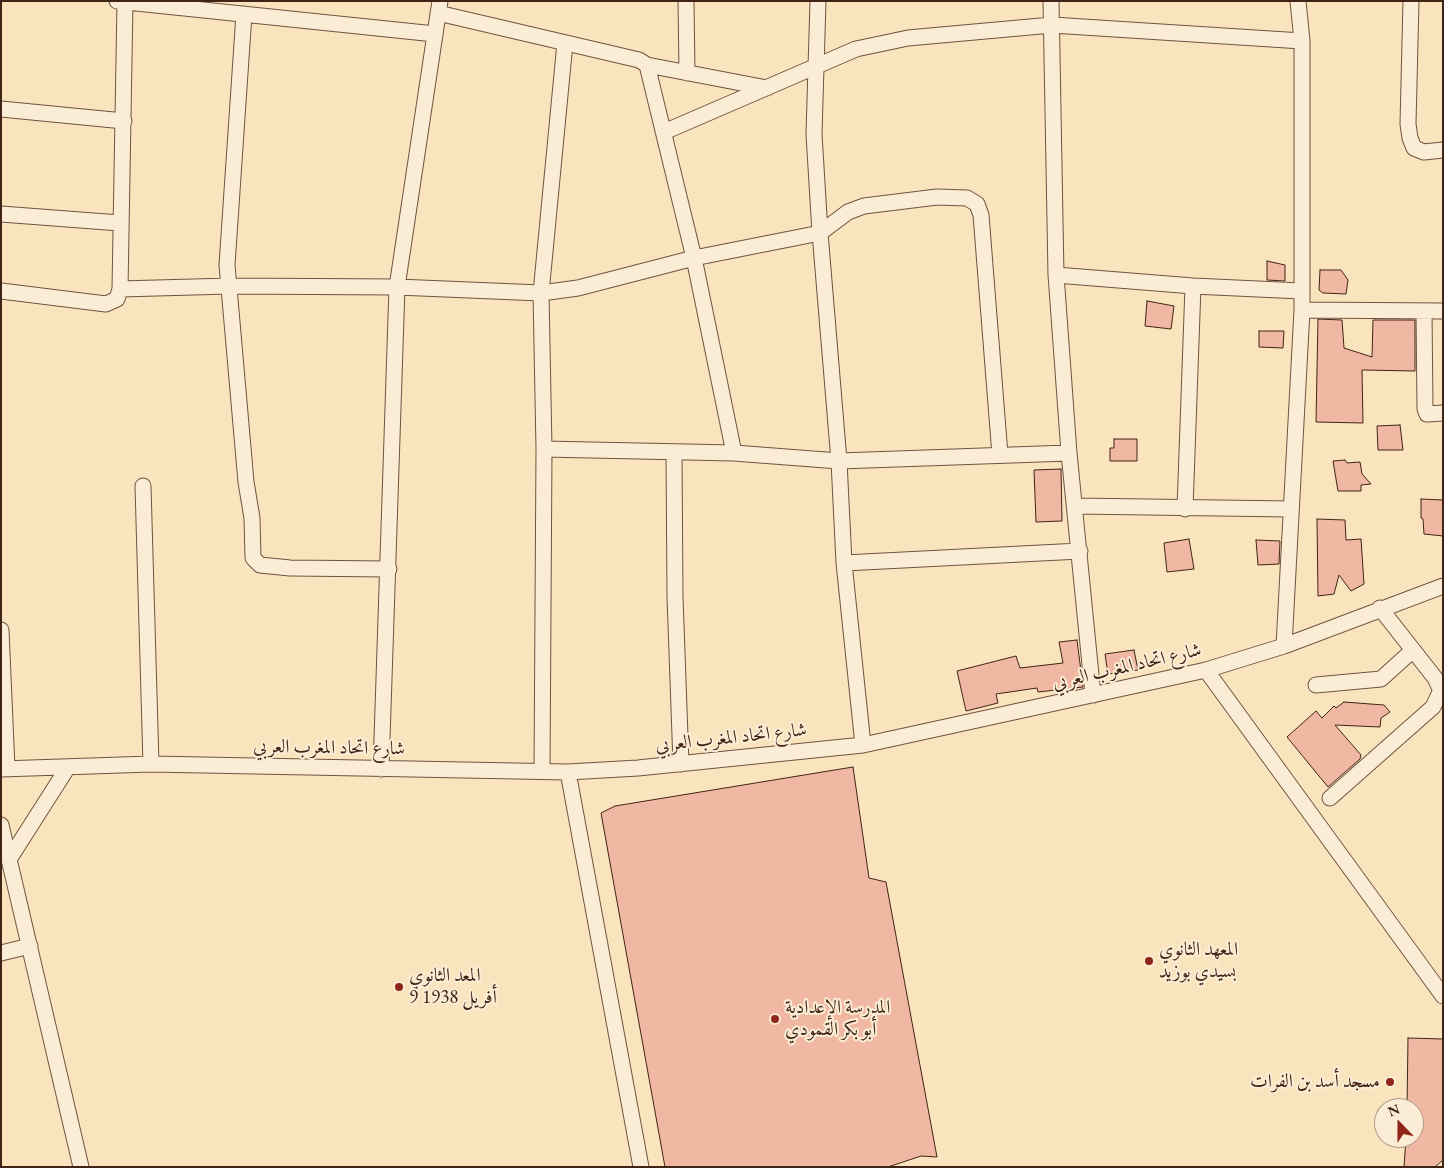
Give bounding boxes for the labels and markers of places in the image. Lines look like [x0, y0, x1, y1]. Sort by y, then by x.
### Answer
place label: المعهد الثانوي بسيدي بوزيد [1159, 939, 1238, 983]
marker: المعهد الثانوي بسيدي بوزيد [1143, 955, 1155, 967]
place label: المعد الثانوي 9 أفريل 1938 [409, 965, 497, 1009]
marker: المعد الثانوي 9 أفريل 1938 [393, 981, 405, 993]
place label: المدرسة الإعدادية أبو بكر القمودي [785, 997, 890, 1041]
marker: المدرسة الإعدادية أبو بكر القمودي [769, 1013, 781, 1025]
place label: مسجد أسد بن الفرات [1250, 1071, 1380, 1093]
marker: مسجد أسد بن الفرات [1384, 1076, 1396, 1088]

